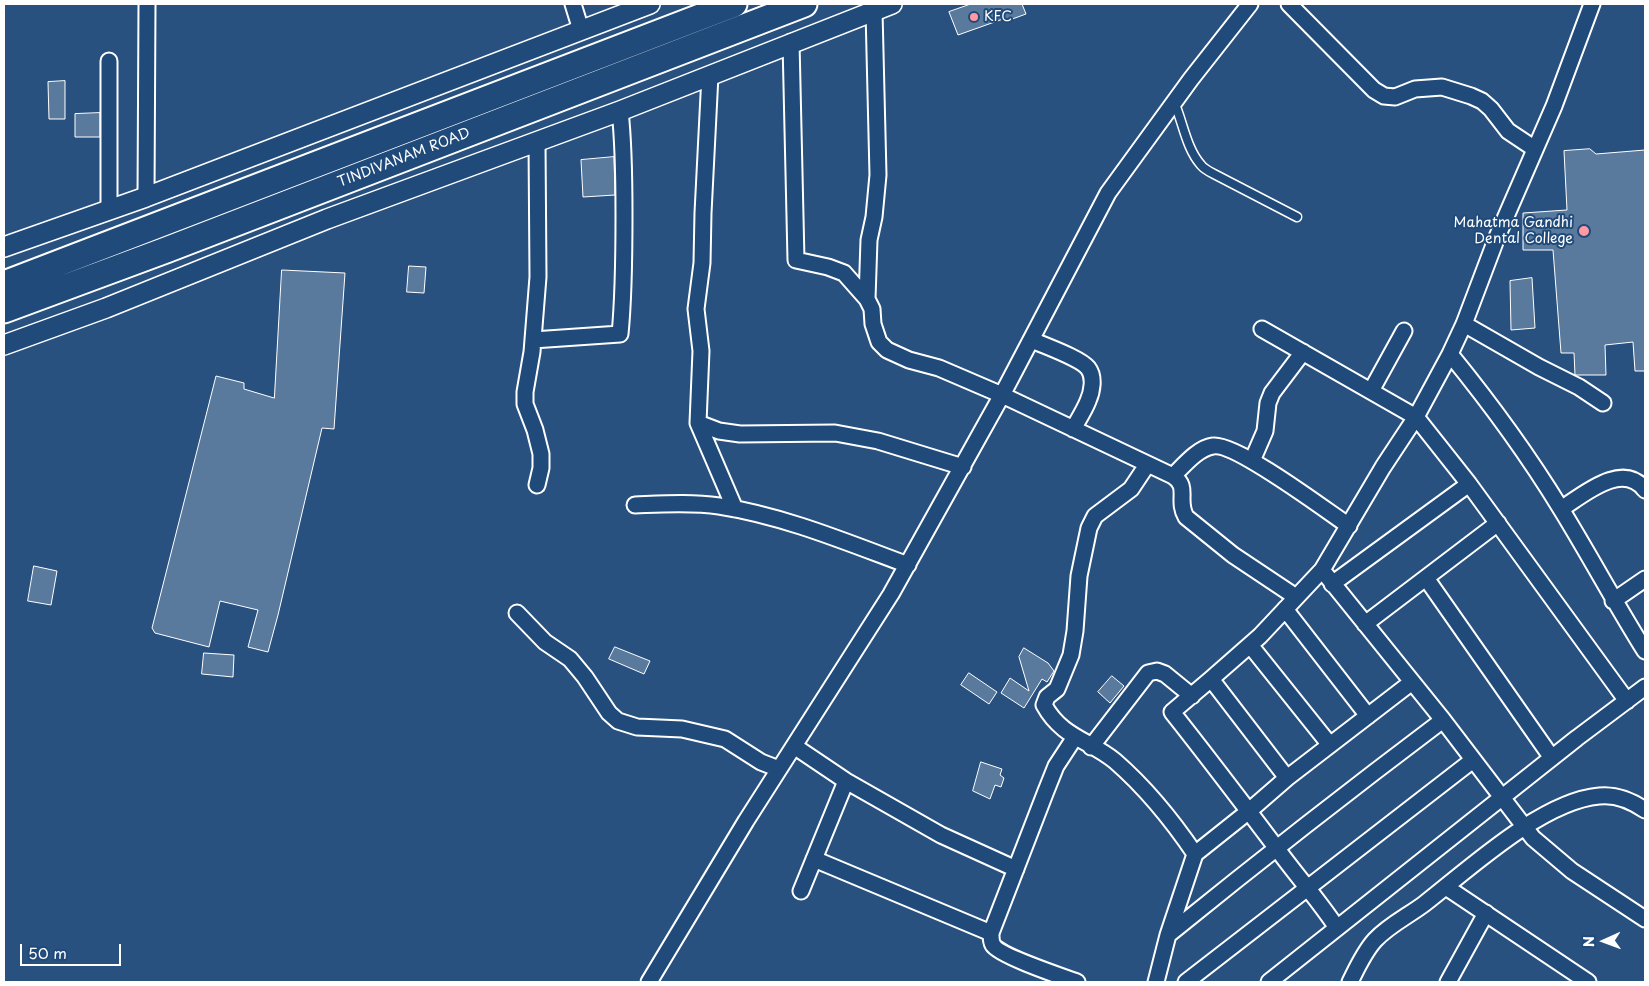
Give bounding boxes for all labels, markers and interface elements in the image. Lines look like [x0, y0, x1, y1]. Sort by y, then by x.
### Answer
place label: KFC [984, 9, 1012, 25]
marker: KFC [968, 11, 980, 23]
street label: TINDIVANAM ROAD [335, 125, 473, 191]
place label: Mahatma Gandhi Dental College [1454, 215, 1573, 248]
marker: Mahatma Gandhi Dental College [1577, 224, 1591, 238]
north arrow [1579, 916, 1629, 966]
scale bar [22, 934, 124, 966]
text: N [1578, 936, 1599, 947]
text: 50 m [28, 941, 67, 964]

